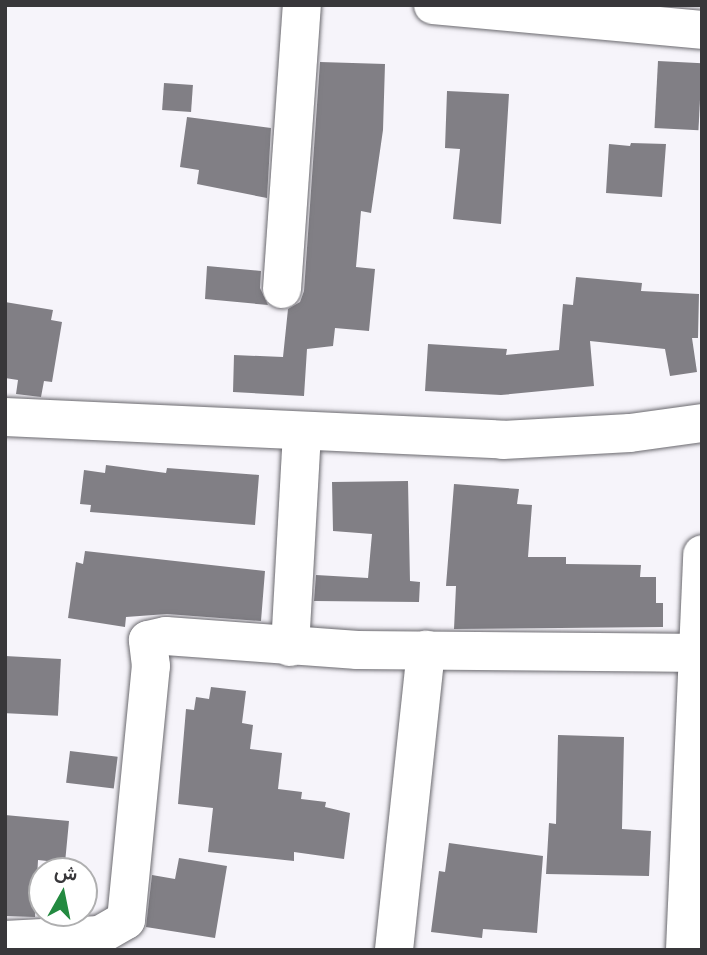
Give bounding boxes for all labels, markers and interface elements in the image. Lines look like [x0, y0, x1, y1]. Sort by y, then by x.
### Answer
north arrow [28, 857, 98, 927]
text: ش [53, 860, 79, 886]

